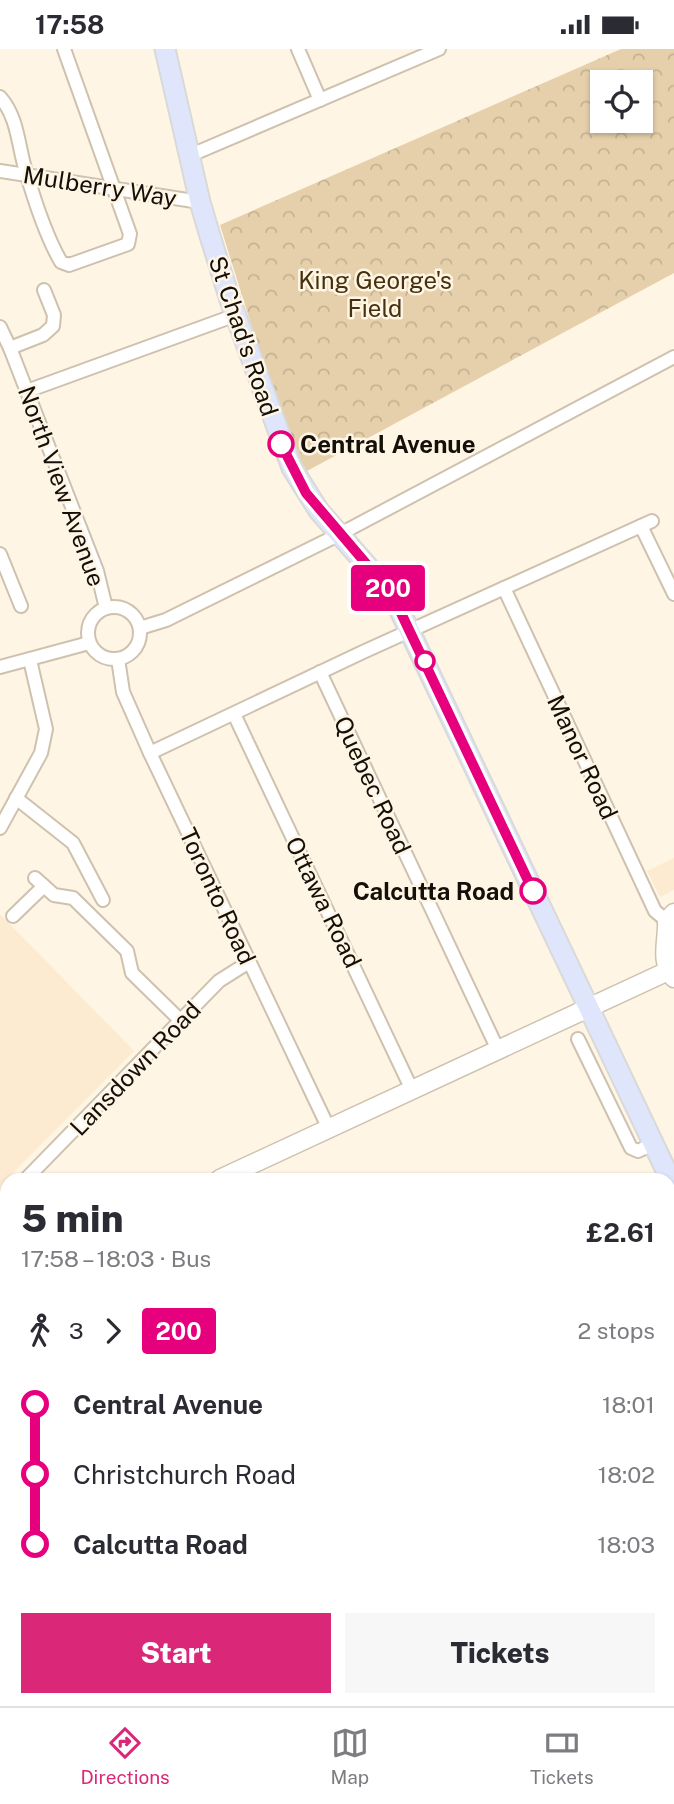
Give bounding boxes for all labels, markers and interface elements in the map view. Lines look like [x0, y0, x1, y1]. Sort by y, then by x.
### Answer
text: 17:58 [35, 9, 104, 40]
map controls [590, 70, 653, 133]
button: locate [590, 70, 653, 133]
street label: Mulberry Way [21, 160, 179, 212]
street label: St Chad's Road [204, 252, 284, 420]
park label: King George's Field [298, 266, 452, 322]
street label: North View Avenue [13, 382, 111, 590]
place label: Central Avenue [300, 430, 475, 458]
marker: Central Avenue [268, 431, 294, 457]
line badge: 200 [348, 565, 428, 611]
text: 200 [365, 574, 411, 602]
unlabelled marker [415, 651, 435, 671]
street label: Manor Road [542, 690, 624, 824]
street label: Quebec Road [329, 712, 417, 858]
street label: Toronto Road [174, 823, 262, 969]
street label: Ottawa Road [280, 832, 368, 972]
place label: Calcutta Road [353, 877, 514, 905]
marker: Calcutta Road [520, 878, 546, 904]
street label: Lansdown Road [64, 995, 206, 1141]
text: 5 min [21, 1196, 123, 1241]
text: £2.61 [586, 1217, 655, 1248]
text: 17:58 – 18:03 · Bus [21, 1245, 211, 1272]
icon: walk [21, 1312, 59, 1350]
icon: forward [94, 1312, 132, 1350]
text: 3 [69, 1317, 84, 1344]
text: 200 [156, 1317, 202, 1345]
text: 2 stops [577, 1317, 655, 1344]
text: Central Avenue [73, 1389, 263, 1420]
text: 18:01 [602, 1391, 655, 1418]
text: Christchurch Road [73, 1459, 296, 1490]
text: 18:02 [598, 1461, 655, 1488]
text: Calcutta Road [73, 1529, 248, 1560]
text: 18:03 [597, 1531, 655, 1558]
button: Start [21, 1613, 331, 1693]
button: Tickets [345, 1613, 655, 1693]
tab: Directions [80, 1724, 170, 1788]
tab: Map [330, 1724, 369, 1788]
tab: Tickets [530, 1724, 594, 1788]

